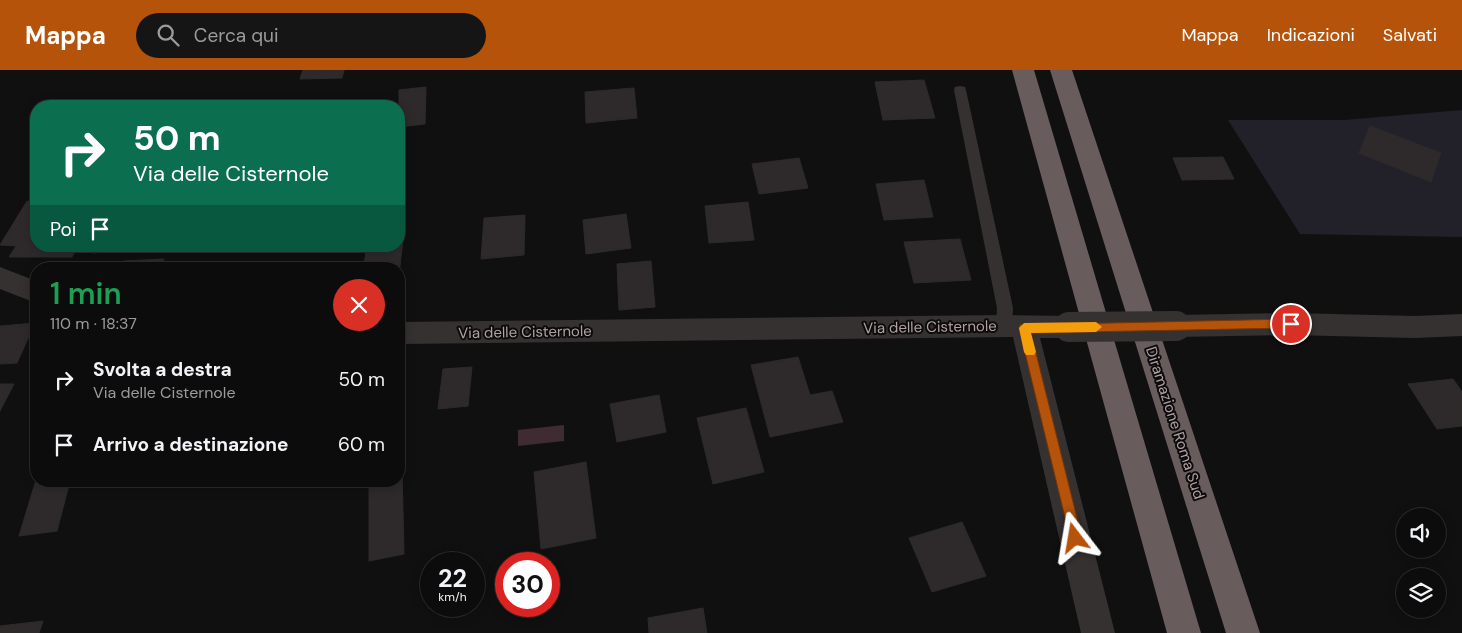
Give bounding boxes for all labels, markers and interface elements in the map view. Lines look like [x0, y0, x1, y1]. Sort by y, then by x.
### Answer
search box [136, 13, 486, 58]
text: Mappa [25, 20, 106, 51]
icon: search [154, 21, 182, 49]
text: Cerca qui [194, 23, 279, 48]
text: Mappa [1181, 23, 1239, 47]
text: Indicazioni [1267, 23, 1355, 47]
text: Salvati [1383, 23, 1437, 47]
text: 50 m [133, 115, 221, 161]
icon: right [50, 120, 115, 185]
text: Via delle Cisternole [133, 159, 329, 188]
icon: arrive [86, 215, 114, 243]
text: Poi [50, 217, 76, 242]
text: 1 min [50, 274, 122, 313]
button: close [333, 279, 385, 331]
pin [1270, 303, 1312, 345]
icon: arrive [1277, 310, 1305, 338]
text: 110 m · 18:37 [50, 313, 137, 334]
street label: Via delle Cisternole [863, 316, 997, 338]
street label: Via delle Cisternole [458, 321, 592, 343]
street label: Diramazione Roma Sud [1141, 344, 1209, 502]
text: Svolta a destra [93, 357, 232, 382]
icon: right [50, 366, 78, 394]
text: 50 m [338, 367, 385, 392]
text: Via delle Cisternole [93, 382, 235, 403]
icon: arrive [50, 431, 78, 459]
text: Arrivo a destinazione [93, 432, 288, 457]
text: 60 m [338, 432, 385, 457]
map controls [1396, 508, 1446, 618]
button: sound [1396, 508, 1446, 558]
position arrow [1048, 511, 1100, 563]
speed limit sign: 30 [495, 552, 560, 617]
text: 22 [438, 562, 467, 595]
button: layers [1396, 568, 1446, 618]
text: km/h [438, 589, 467, 605]

